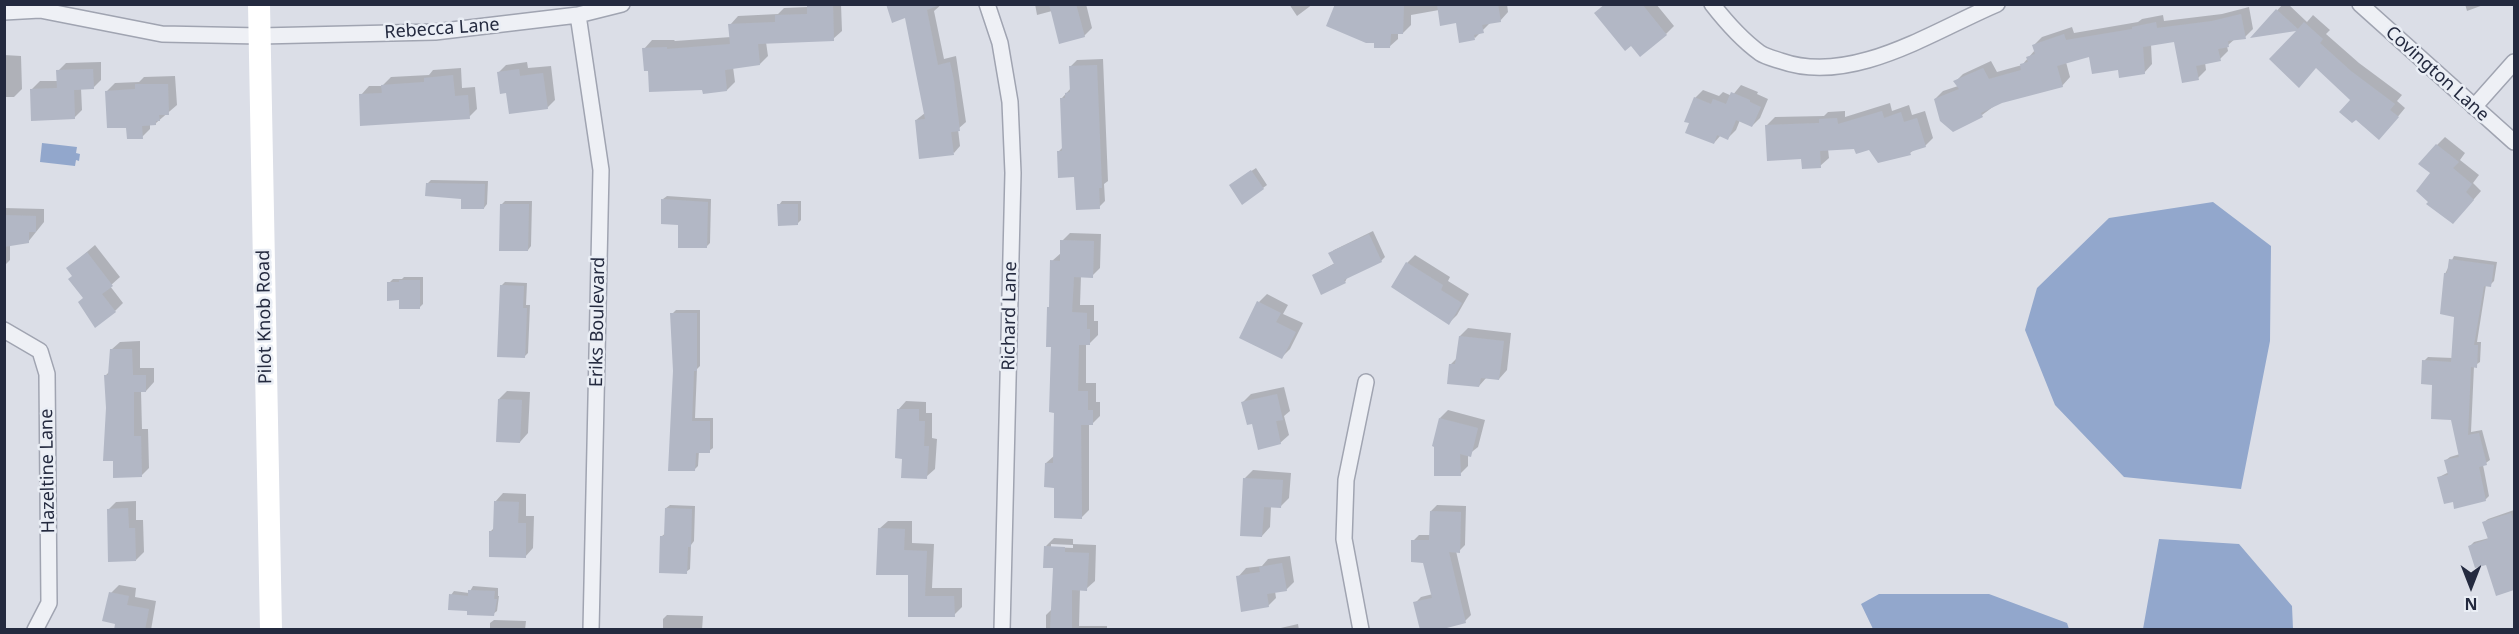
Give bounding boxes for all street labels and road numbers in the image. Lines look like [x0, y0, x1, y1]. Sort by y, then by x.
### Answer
street label: Rebecca Lane [384, 14, 500, 44]
street label: Covington Lane [2381, 22, 2493, 126]
street label: Pilot Knob Road [253, 250, 277, 384]
street label: Eriks Boulevard [586, 257, 610, 387]
street label: Richard Lane [998, 261, 1022, 371]
street label: Hazeltine Lane [36, 409, 60, 533]

